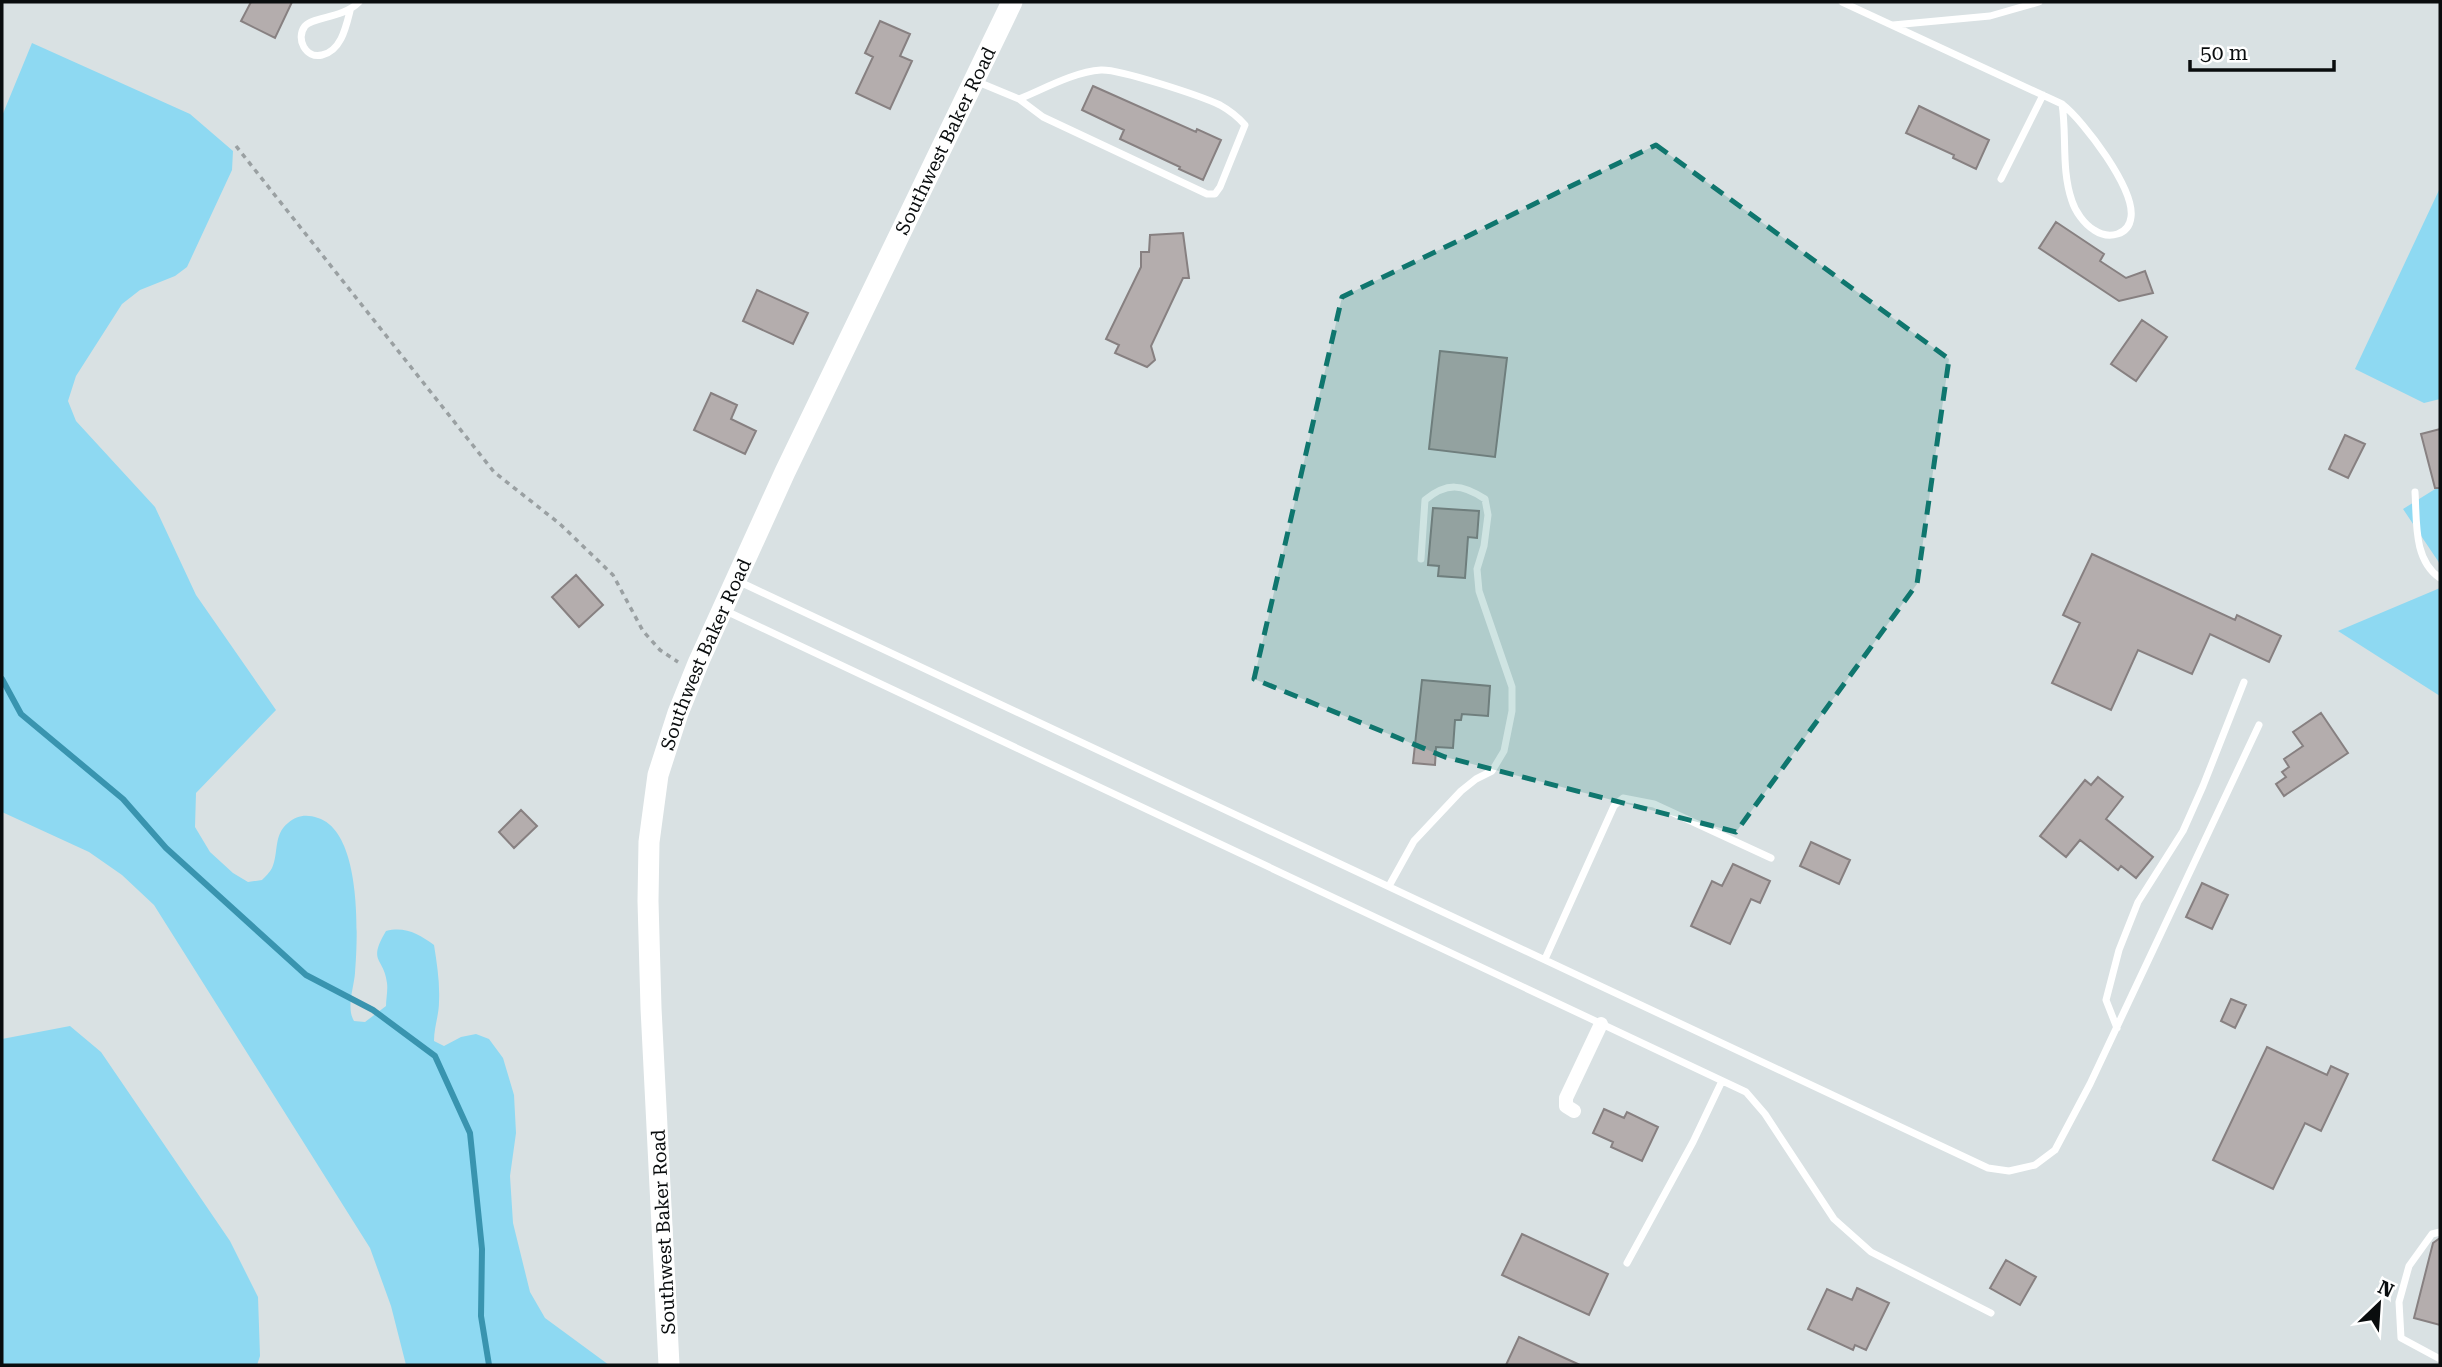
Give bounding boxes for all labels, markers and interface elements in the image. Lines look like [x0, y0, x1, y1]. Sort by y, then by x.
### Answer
scale bar [2190, 28, 2334, 72]
text: 50 m [2200, 41, 2248, 65]
street label: Southwest Baker Road [890, 43, 1001, 238]
street label: Southwest Baker Road [656, 555, 756, 753]
street label: Southwest Baker Road [647, 1129, 680, 1335]
north arrow [2344, 1269, 2414, 1339]
text: N [2374, 1276, 2398, 1303]

